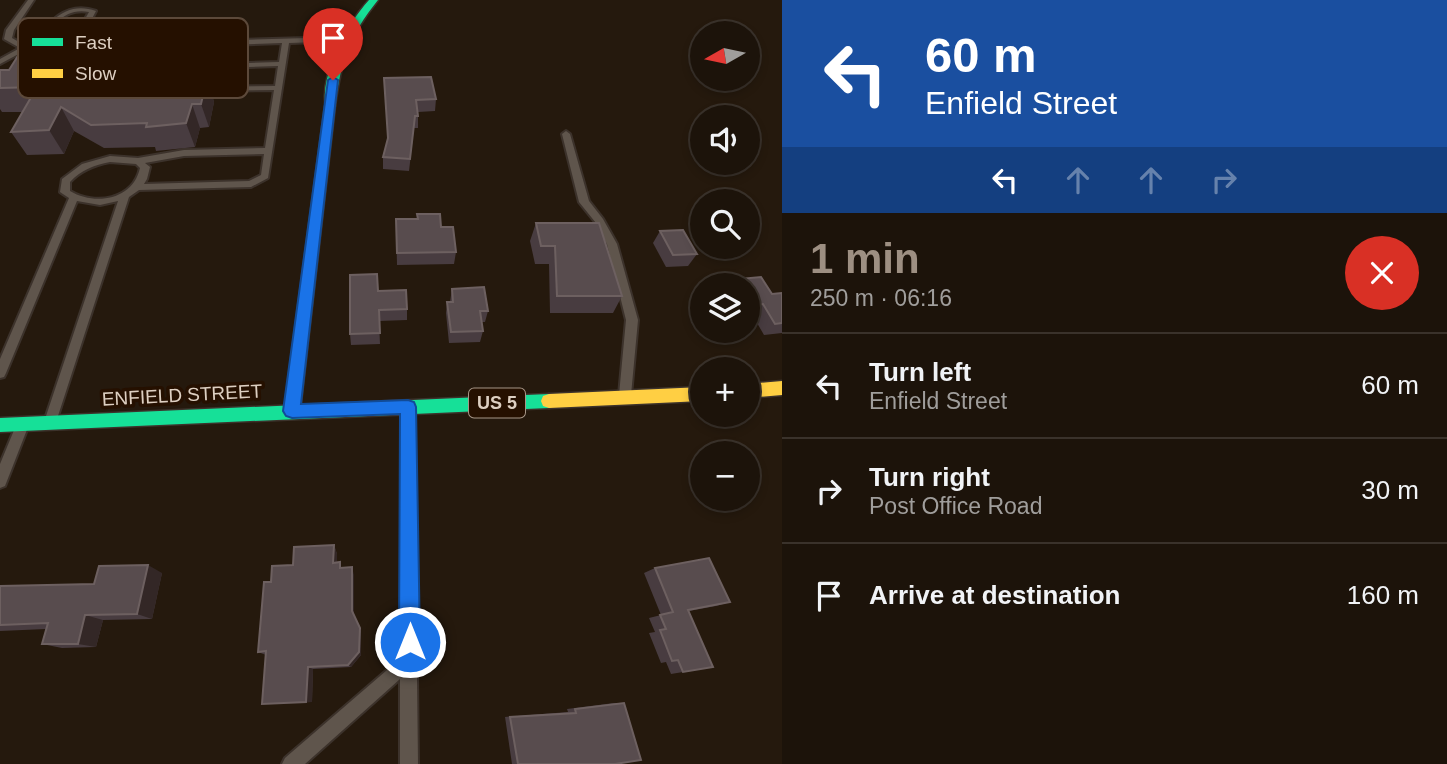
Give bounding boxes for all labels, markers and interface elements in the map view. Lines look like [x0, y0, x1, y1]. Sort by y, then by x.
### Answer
pin [303, 8, 363, 80]
legend [18, 18, 248, 98]
icon: arrive [314, 19, 352, 57]
north arrow [690, 21, 760, 91]
map controls [690, 21, 760, 511]
icon: left [810, 28, 901, 119]
text: 60 m [925, 28, 1037, 82]
text: Fast [75, 32, 113, 53]
text: Slow [75, 63, 116, 84]
text: Enfield Street [925, 85, 1117, 121]
button: sound [690, 105, 760, 175]
icon: left [986, 161, 1024, 199]
icon: ahead [1059, 161, 1097, 199]
icon: ahead [1132, 161, 1170, 199]
icon: right [1205, 161, 1243, 199]
button: search [690, 189, 760, 259]
text: 1 min [810, 235, 920, 282]
button: close [1345, 236, 1419, 310]
button: layers [690, 273, 760, 343]
text: 250 m · 06:16 [810, 285, 952, 311]
button: + [690, 357, 760, 427]
text: Turn left [869, 357, 971, 387]
icon: left [810, 367, 848, 405]
text: 60 m [1361, 370, 1419, 400]
street label: ENFIELD STREET [101, 380, 263, 410]
road number: US 5 [469, 388, 525, 418]
text: Enfield Street [869, 388, 1007, 414]
button: − [690, 441, 760, 511]
text: Turn right [869, 462, 990, 492]
icon: right [810, 472, 848, 510]
text: 30 m [1361, 475, 1419, 505]
text: Post Office Road [869, 493, 1042, 519]
icon: arrive [810, 577, 848, 615]
text: Arrive at destination [869, 580, 1120, 610]
text: 160 m [1347, 580, 1419, 610]
position arrow [373, 605, 447, 679]

